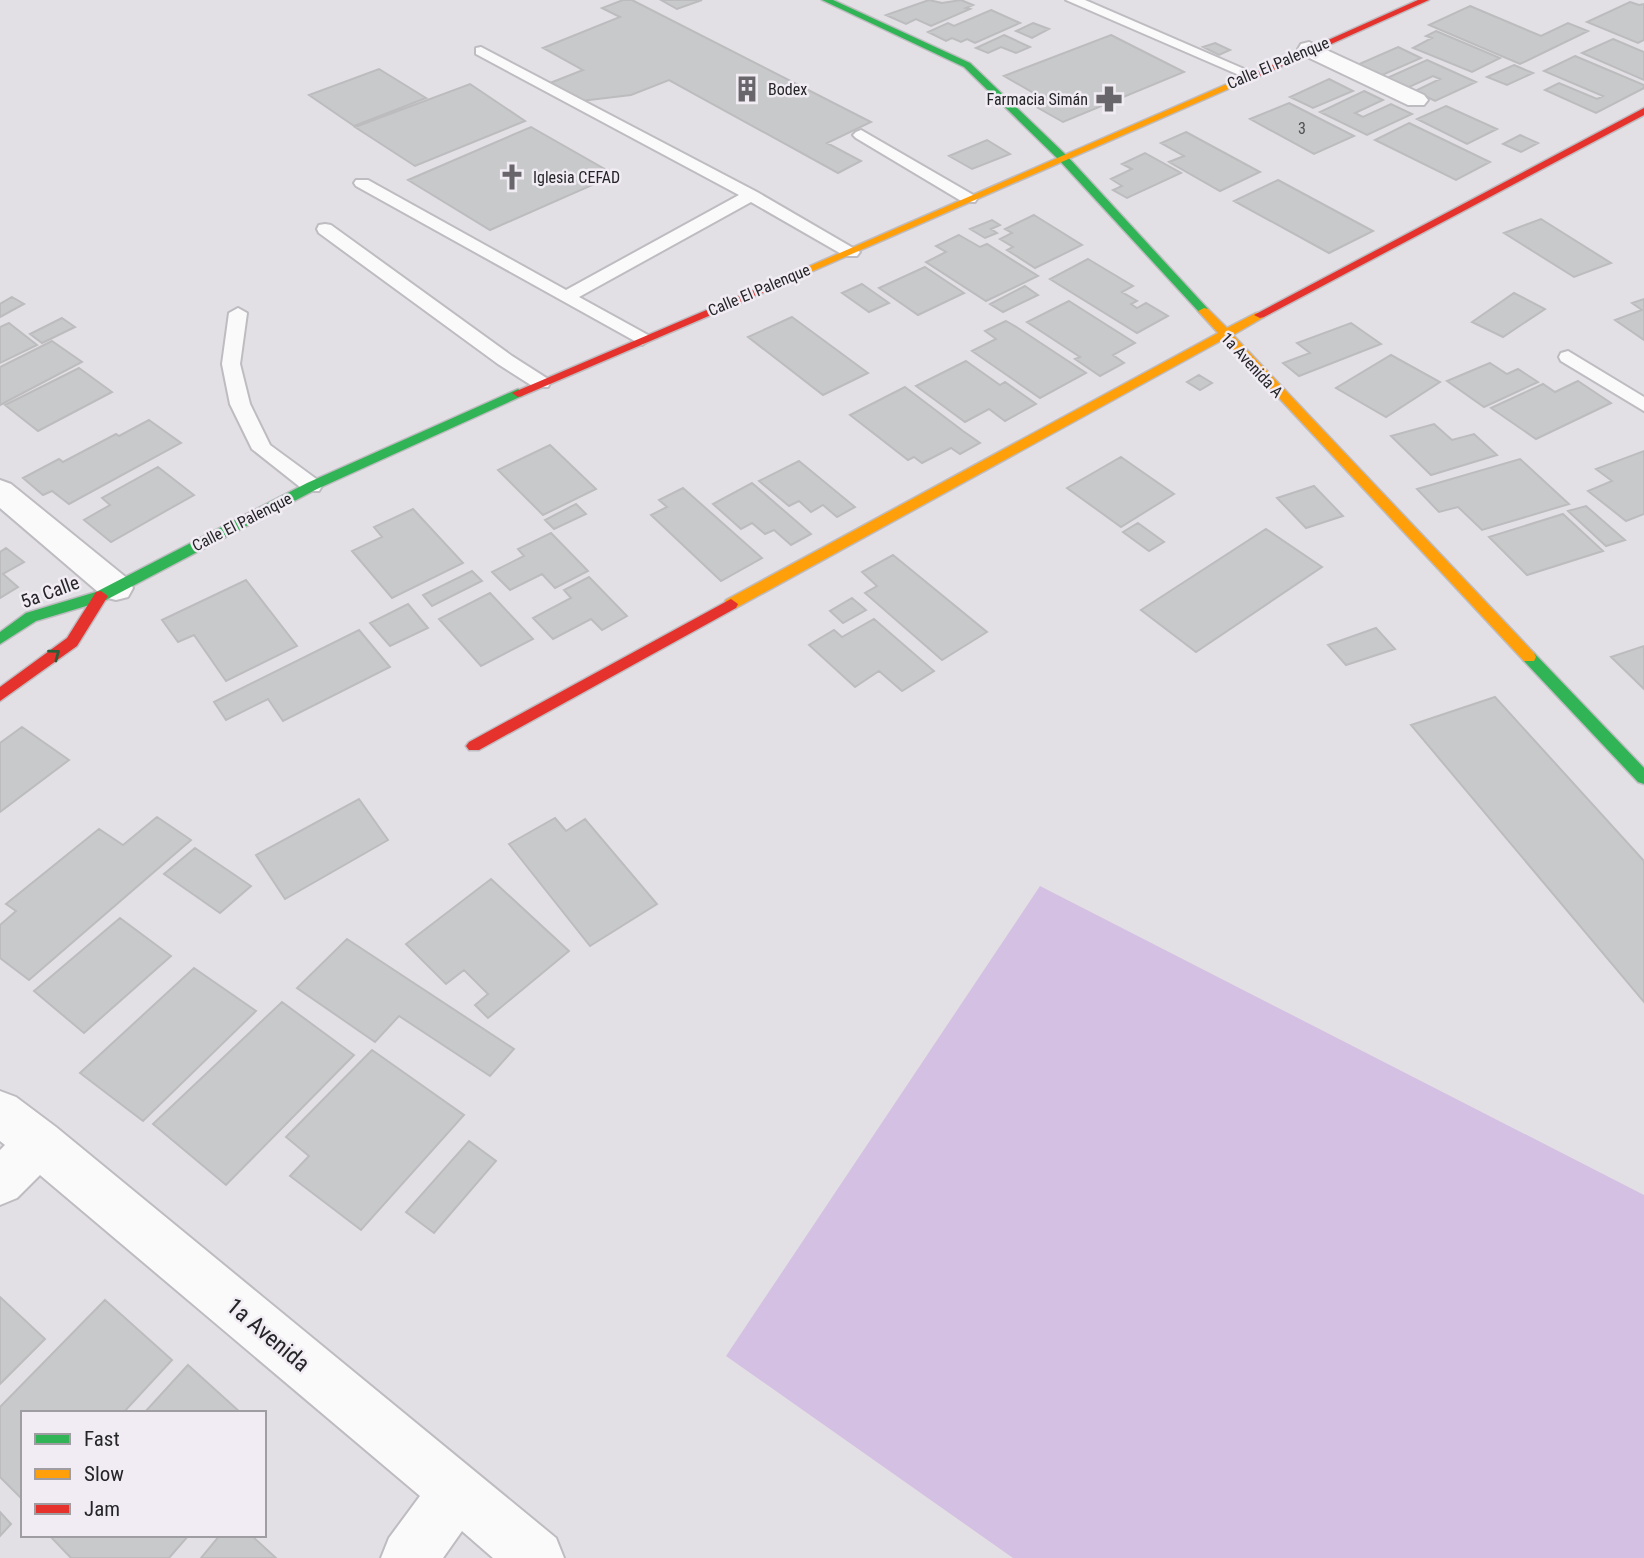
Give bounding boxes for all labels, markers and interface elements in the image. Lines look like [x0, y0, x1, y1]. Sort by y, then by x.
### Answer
street label: Calle El Palenque [1224, 33, 1332, 93]
building icon: Bodex [732, 74, 762, 104]
place label: Bodex [768, 80, 807, 99]
pharmacy icon: Farmacia Simán [1094, 84, 1124, 114]
place label: Farmacia Simán [986, 90, 1088, 109]
house number: 3 [1298, 119, 1306, 138]
church icon: Iglesia CEFAD [497, 162, 527, 192]
place label: Iglesia CEFAD [533, 168, 620, 187]
street label: Calle El Palenque [705, 260, 813, 320]
street label: 1a Avenida A [1217, 328, 1287, 402]
street label: Calle El Palenque [189, 489, 295, 555]
street label: 5a Calle [18, 571, 82, 613]
one-way arrow [47, 650, 60, 663]
street label: 1a Avenida [221, 1293, 315, 1377]
legend [21, 1411, 266, 1537]
text: Fast [84, 1427, 120, 1451]
text: Slow [84, 1462, 124, 1486]
text: Jam [84, 1497, 120, 1521]

